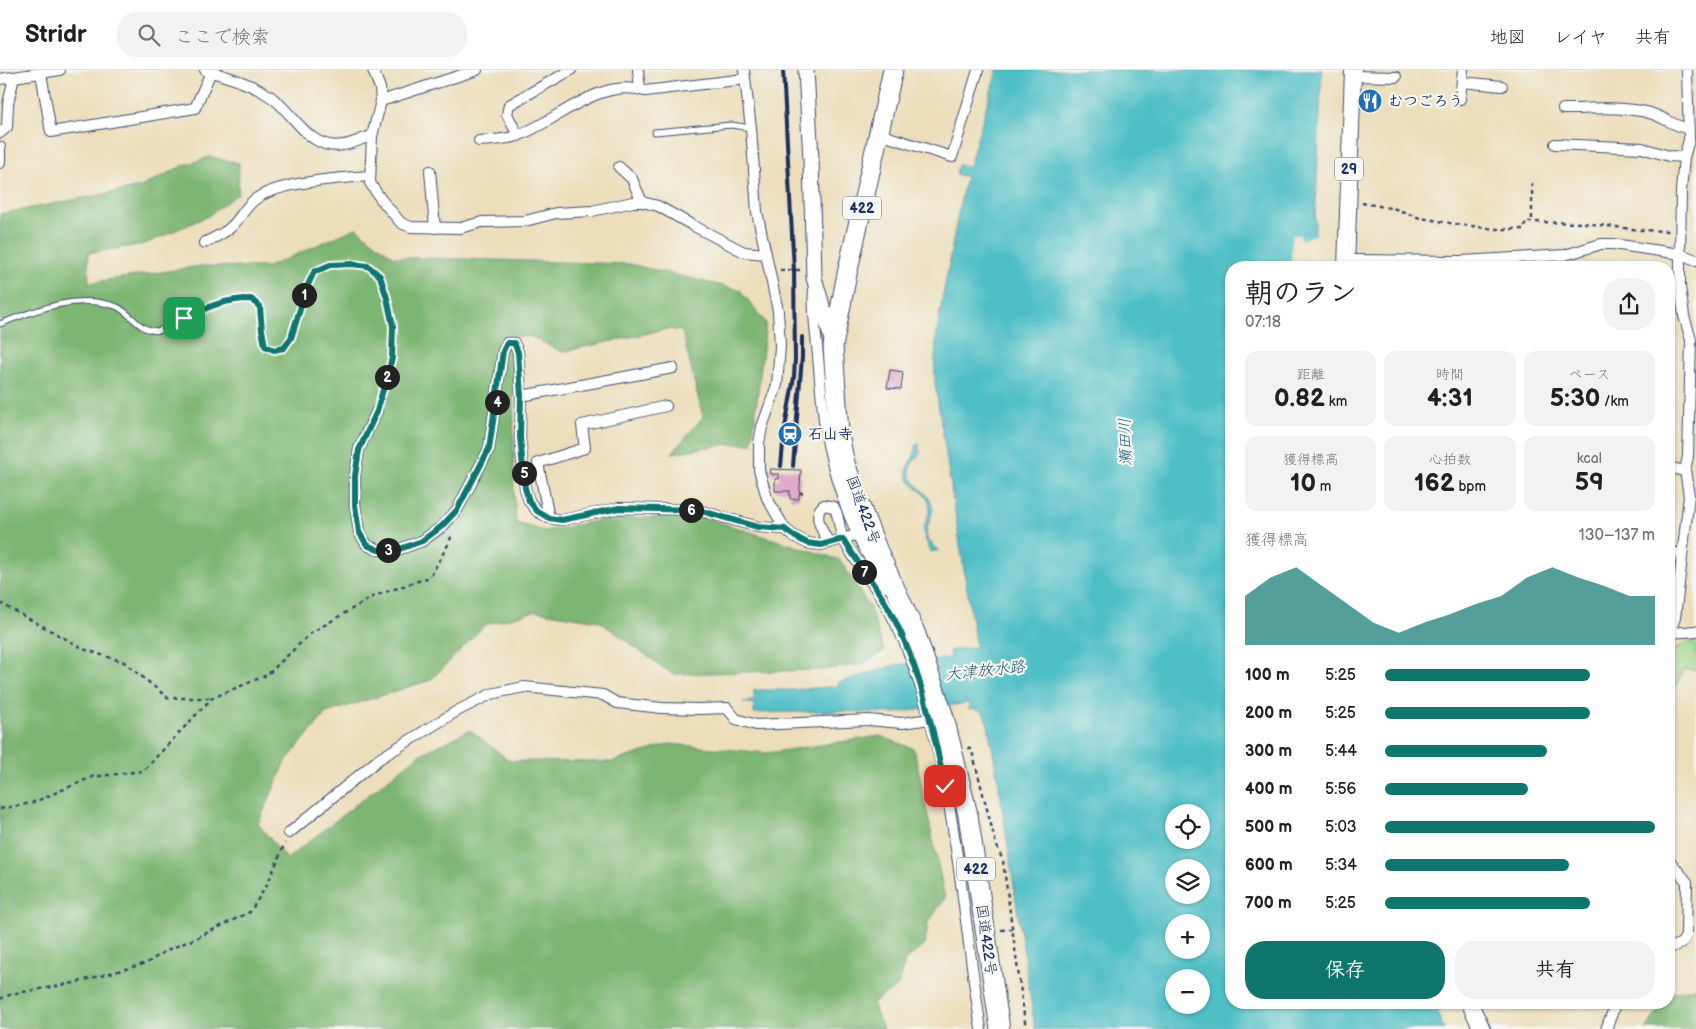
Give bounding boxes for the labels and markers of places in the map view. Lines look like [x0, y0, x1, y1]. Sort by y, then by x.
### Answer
restaurant icon: むつごろう [1357, 88, 1383, 114]
place label: むつごろう [1388, 92, 1463, 111]
pin: 1 [292, 282, 316, 308]
pin [163, 297, 205, 339]
pin: 2 [374, 364, 400, 390]
pin: 4 [484, 390, 510, 414]
station icon: 石山寺 [777, 421, 803, 447]
place label: 石山寺 [808, 425, 853, 444]
pin: 5 [512, 460, 536, 486]
pin: 6 [678, 498, 704, 522]
pin: 3 [376, 538, 400, 562]
pin: 7 [852, 560, 876, 584]
pin [924, 765, 966, 807]

